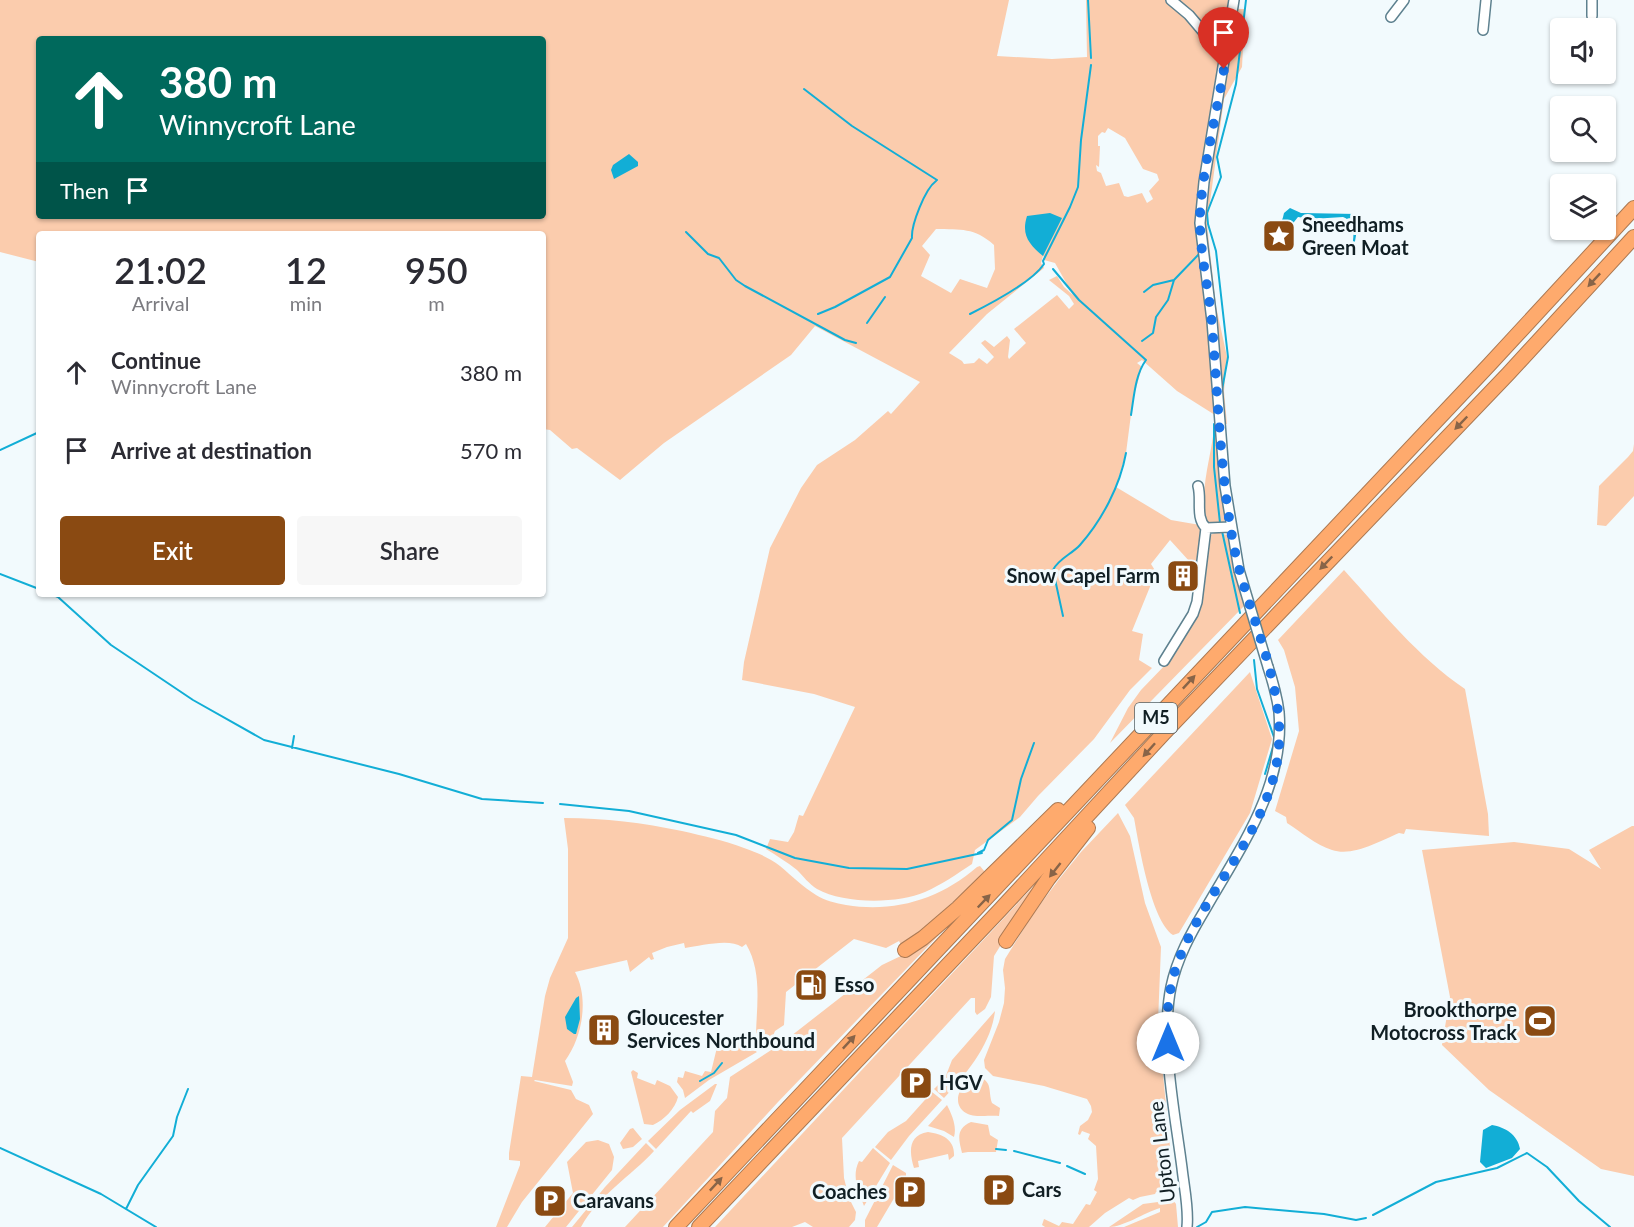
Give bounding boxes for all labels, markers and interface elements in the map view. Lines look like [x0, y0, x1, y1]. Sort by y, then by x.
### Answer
pin [1198, 7, 1249, 69]
icon: arrive [1207, 16, 1240, 49]
map controls [1550, 18, 1616, 240]
button: sound [1550, 18, 1616, 84]
text: 380 m [159, 57, 277, 107]
icon: ahead [60, 60, 138, 138]
button: search [1550, 96, 1616, 162]
text: Winnycroft Lane [159, 108, 356, 141]
icon: arrive [121, 174, 154, 207]
button: layers [1550, 174, 1616, 240]
text: Then [60, 177, 109, 204]
place label: Sneedhams Green Moat [1302, 212, 1409, 259]
place icon: Sneedhams Green Moat [1261, 218, 1297, 254]
text: 21:02 [114, 248, 207, 292]
text: 12 [285, 248, 327, 292]
text: 950 [405, 248, 468, 292]
one-way arrow [1588, 272, 1601, 287]
text: Arrival [132, 291, 189, 315]
text: min [290, 291, 322, 315]
text: m [428, 291, 445, 315]
text: Continue [111, 347, 201, 374]
icon: ahead [60, 356, 93, 389]
text: 380 m [460, 359, 522, 386]
text: Winnycroft Lane [111, 374, 257, 398]
one-way arrow [1455, 415, 1469, 429]
icon: arrive [60, 434, 93, 467]
text: Arrive at destination [111, 437, 312, 464]
text: 570 m [460, 437, 522, 464]
button: Exit [60, 516, 285, 585]
button: Share [297, 516, 522, 585]
one-way arrow [1320, 556, 1334, 570]
building icon: Snow Capel Farm [1165, 558, 1201, 594]
place label: Snow Capel Farm [1007, 563, 1160, 587]
one-way arrow [1182, 675, 1195, 690]
road number: M5 [1135, 703, 1177, 733]
one-way arrow [1142, 743, 1156, 758]
one-way arrow [1049, 862, 1061, 878]
one-way arrow [977, 894, 990, 909]
fuel station icon: Esso [793, 967, 829, 1003]
place label: Esso [834, 972, 874, 996]
place label: Brookthorpe Motocross Track [1370, 997, 1517, 1044]
sports icon: Brookthorpe Motocross Track [1522, 1003, 1558, 1039]
place label: Gloucester Services Northbound [627, 1005, 815, 1052]
position arrow [1136, 1011, 1200, 1075]
building icon: Gloucester Services Northbound [586, 1012, 622, 1048]
one-way arrow [842, 1035, 855, 1050]
parking icon: HGV [898, 1065, 934, 1101]
place label: HGV [939, 1070, 983, 1094]
street label: Upton Lane [1143, 1100, 1179, 1204]
parking icon: Cars [981, 1172, 1017, 1208]
parking icon: Coaches [892, 1174, 928, 1210]
one-way arrow [709, 1177, 723, 1192]
place label: Cars [1022, 1177, 1062, 1201]
place label: Coaches [812, 1179, 887, 1203]
parking icon: Caravans [532, 1183, 568, 1219]
place label: Caravans [573, 1188, 654, 1212]

